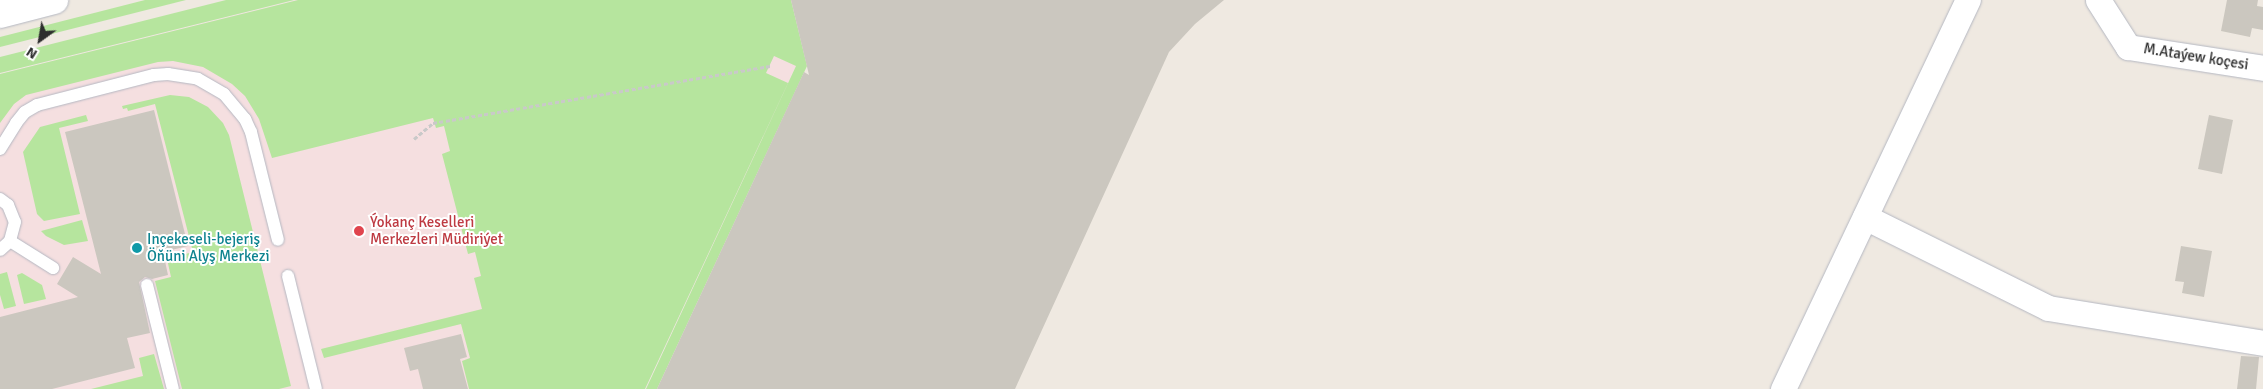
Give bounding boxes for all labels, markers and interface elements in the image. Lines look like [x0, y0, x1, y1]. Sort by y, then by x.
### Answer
north arrow [15, 15, 65, 65]
street label: M.Ataýew koçesi [2142, 40, 2250, 74]
text: N [23, 43, 40, 63]
place label: Ýokanç Keselleri Merkezleri Müdiriýet [370, 213, 503, 248]
marker: Ýokanç Keselleri Merkezleri Müdiriýet [352, 224, 366, 238]
place label: Inçekeseli-bejeriş Öňüni Alyş Merkezi [147, 230, 270, 265]
marker: Inçekeseli-bejeriş Öňüni Alyş Merkezi [131, 242, 143, 254]

